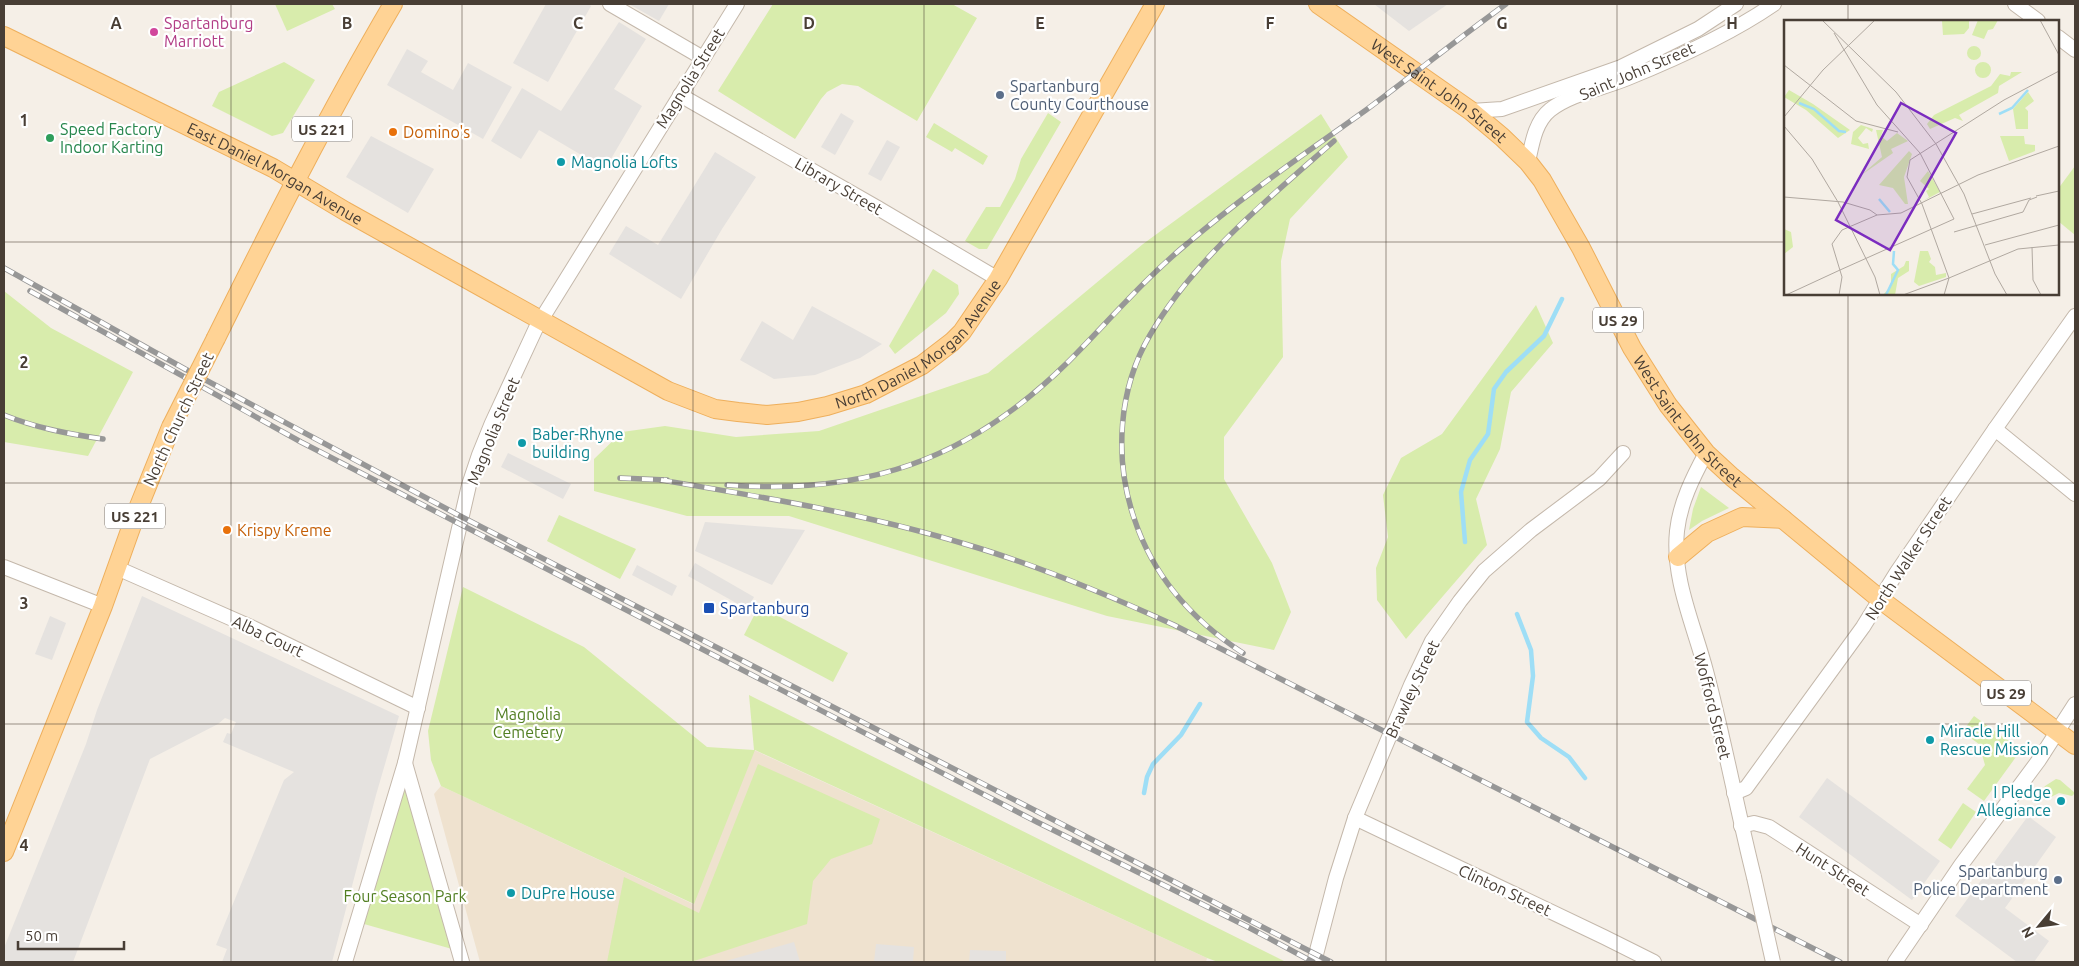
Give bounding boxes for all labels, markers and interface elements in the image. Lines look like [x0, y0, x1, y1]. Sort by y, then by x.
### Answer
text: A [110, 14, 122, 32]
place label: Spartanburg Marriott [164, 14, 253, 50]
text: B [342, 14, 352, 32]
text: C [573, 14, 583, 32]
text: D [803, 14, 815, 32]
text: E [1035, 14, 1045, 32]
text: F [1266, 14, 1275, 32]
text: G [1496, 14, 1508, 32]
text: H [1726, 14, 1738, 32]
inset map [1784, 20, 2059, 295]
street label: Magnolia Street [652, 24, 728, 131]
marker: Spartanburg Marriott [148, 26, 160, 38]
street label: West Saint John Street [1368, 35, 1511, 147]
street label: Saint John Street [1577, 38, 1698, 103]
place label: Spartanburg County Courthouse [1010, 77, 1149, 113]
marker: Spartanburg County Courthouse [994, 89, 1006, 101]
text: 1 [19, 111, 29, 129]
road number: US 221 [292, 116, 352, 142]
street label: East Daniel Morgan Avenue [185, 118, 366, 228]
place label: Speed Factory Indoor Karting [60, 120, 164, 156]
place label: Domino's [403, 123, 470, 141]
marker: Domino's [387, 126, 399, 138]
marker: Speed Factory Indoor Karting [44, 132, 56, 144]
place label: Magnolia Lofts [571, 153, 678, 171]
street label: Library Street [792, 154, 887, 219]
marker: Magnolia Lofts [555, 156, 567, 168]
street label: North Daniel Morgan Avenue [833, 276, 1004, 412]
road number: US 29 [1593, 308, 1643, 332]
street label: North Church Street [139, 349, 217, 489]
street label: West Saint John Street [1630, 352, 1746, 491]
text: 2 [19, 353, 29, 371]
street label: Magnolia Street [463, 374, 523, 487]
place label: Baber-Rhyne building [532, 425, 624, 461]
marker: Baber-Rhyne building [516, 437, 528, 449]
street label: North Walker Street [1861, 492, 1955, 623]
road number: US 221 [105, 504, 165, 528]
place label: Krispy Kreme [237, 521, 332, 539]
marker: Krispy Kreme [221, 524, 233, 536]
text: 3 [19, 594, 29, 612]
place label: Spartanburg [720, 599, 809, 617]
marker: Spartanburg [702, 601, 716, 615]
street label: Alba Court [230, 612, 307, 661]
street label: Brawley Street [1381, 637, 1443, 741]
street label: Wofford Street [1691, 651, 1735, 762]
road number: US 29 [1981, 680, 2031, 706]
park label: Magnolia Cemetery [493, 705, 564, 741]
place label: Miracle Hill Rescue Mission [1940, 722, 2049, 758]
marker: Miracle Hill Rescue Mission [1924, 734, 1936, 746]
place label: I Pledge Allegiance [1977, 783, 2051, 819]
marker: I Pledge Allegiance [2055, 795, 2067, 807]
text: 4 [19, 836, 29, 854]
street label: Hunt Street [1793, 839, 1874, 900]
street label: Clinton Street [1456, 861, 1555, 920]
place label: Spartanburg Police Department [1913, 862, 2049, 898]
marker: Spartanburg Police Department [2052, 874, 2064, 886]
place label: DuPre House [521, 884, 615, 902]
park label: Four Season Park [344, 887, 466, 905]
marker: DuPre House [505, 887, 517, 899]
north arrow [2014, 901, 2064, 951]
scale bar [18, 918, 124, 950]
text: N [2018, 924, 2037, 941]
text: 50 m [25, 927, 58, 944]

